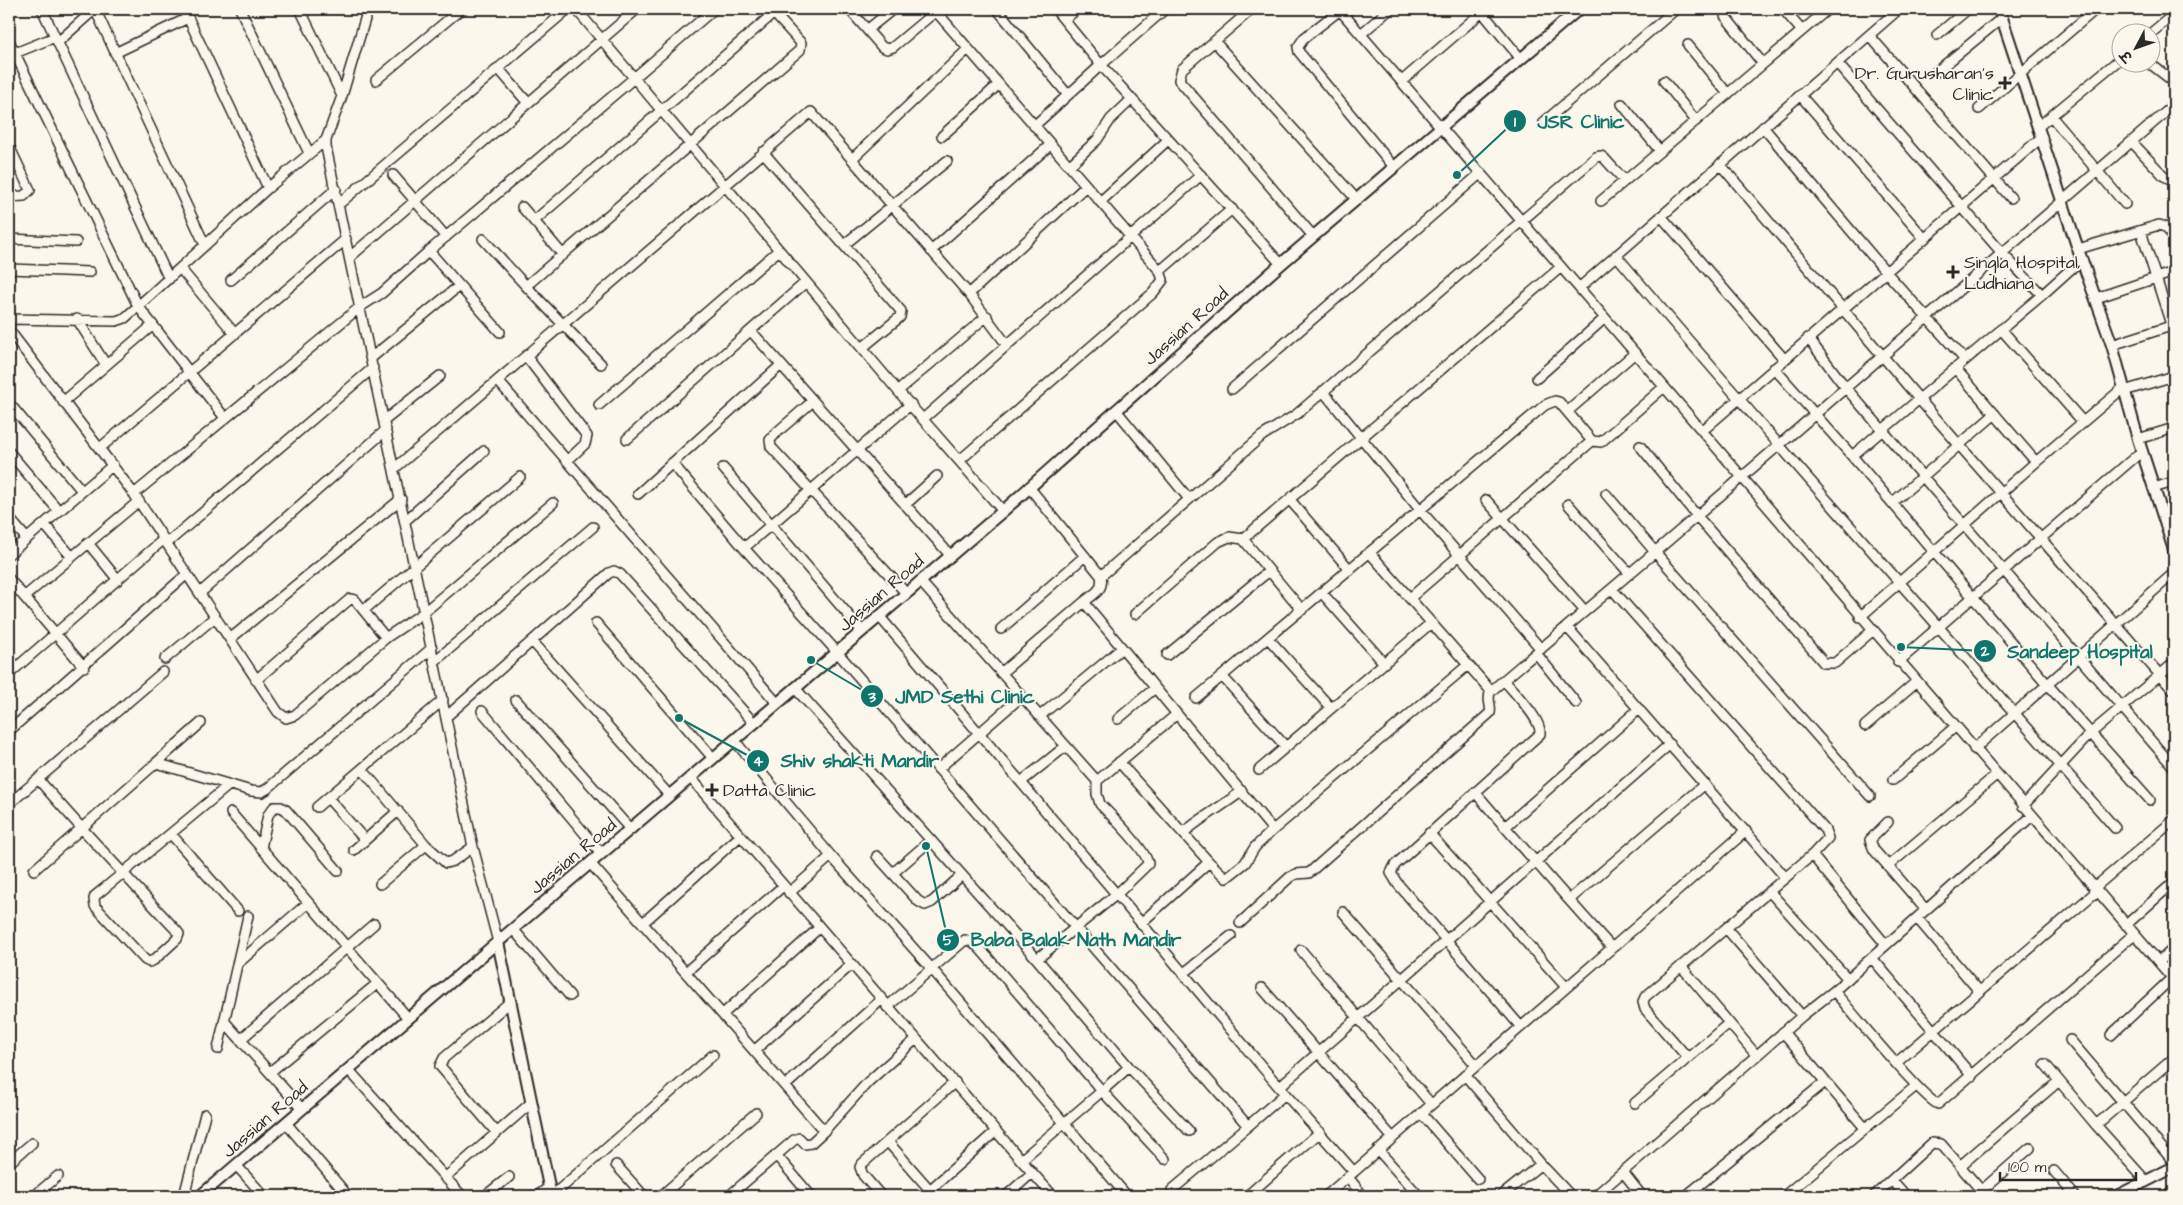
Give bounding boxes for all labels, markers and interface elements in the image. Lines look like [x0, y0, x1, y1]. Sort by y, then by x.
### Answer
north arrow [2110, 22, 2160, 72]
text: उ [2115, 45, 2139, 67]
place label: Dr. Gurusharan's Clinic [1855, 61, 1994, 107]
marker: Dr. Gurusharan's Clinic [1998, 76, 2012, 90]
callout: JSR Clinic [1503, 104, 1635, 138]
text: JSR Clinic [1536, 109, 1625, 136]
text: 1 [1514, 112, 1516, 133]
place label: Singla Hospital, Ludhiana [1964, 250, 2081, 296]
marker: Singla Hospital, Ludhiana [1946, 265, 1960, 279]
street label: Jassian Road [1139, 282, 1234, 371]
street label: Jassian Road [833, 549, 930, 638]
callout: Sandeep Hospital [1972, 634, 2163, 668]
text: Sandeep Hospital [2006, 639, 2153, 666]
text: 2 [1980, 641, 1990, 662]
callout: JMD Sethi Clinic [860, 679, 1044, 713]
text: JMD Sethi Clinic [894, 684, 1035, 711]
text: 3 [867, 687, 876, 708]
callout: Shiv shakti Mandir [746, 744, 949, 778]
text: Shiv shakti Mandir [780, 748, 940, 775]
text: 4 [753, 751, 764, 772]
place label: Datta Clinic [723, 778, 816, 803]
marker: Datta Clinic [705, 783, 719, 797]
street label: Jassian Road [525, 813, 622, 900]
callout: Baba Balak Nath Mandir [936, 923, 1191, 957]
text: Baba Balak Nath Mandir [971, 927, 1182, 954]
text: 5 [943, 930, 954, 951]
street label: Jassian Road [217, 1075, 314, 1164]
scale bar [2000, 1150, 2137, 1182]
text: 100 m [2008, 1157, 2047, 1178]

